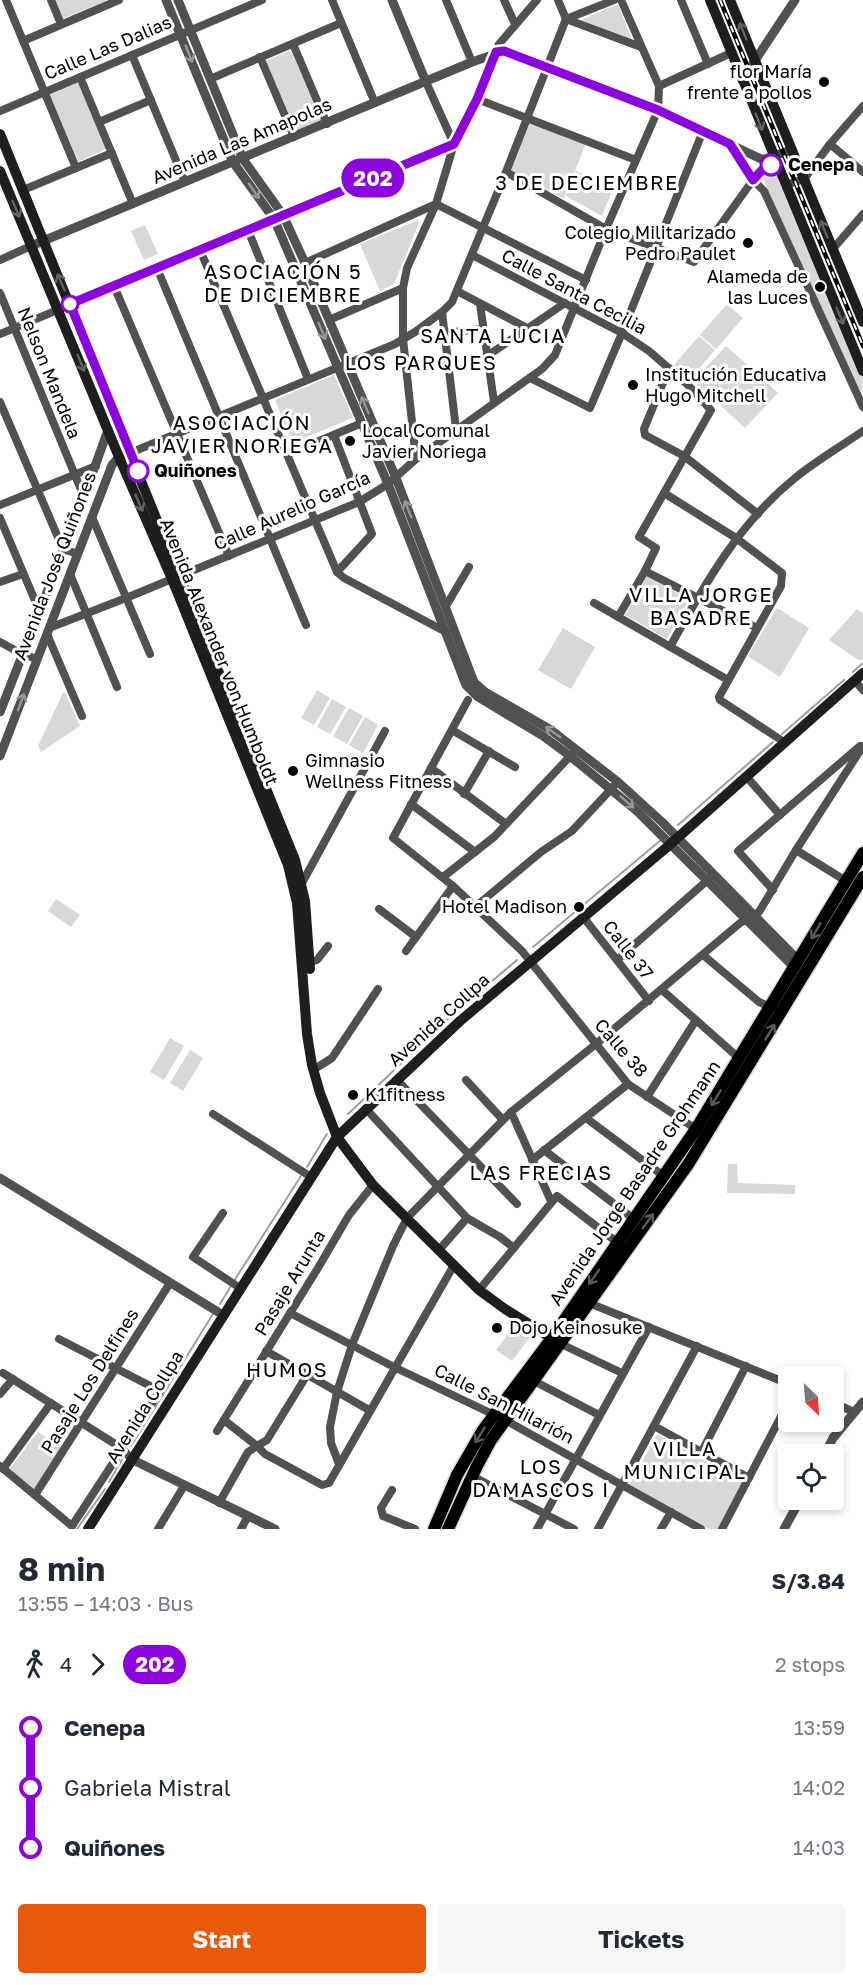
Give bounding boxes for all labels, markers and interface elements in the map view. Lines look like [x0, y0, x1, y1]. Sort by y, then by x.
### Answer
street label: Calle Las Dalias [41, 10, 175, 84]
one-way arrow [737, 22, 748, 41]
one-way arrow [184, 44, 195, 63]
place label: flor María frente a pollos [687, 60, 812, 103]
marker: flor María frente a pollos [817, 75, 831, 89]
street label: Avenida Las Amapolas [149, 92, 335, 188]
one-way arrow [755, 113, 766, 131]
place label: Cenepa [788, 153, 854, 175]
marker: Cenepa [760, 154, 782, 176]
line badge: 202 [338, 158, 407, 198]
text: 202 [353, 165, 393, 191]
district label: 3 DE DECIEMBRE [495, 170, 679, 194]
one-way arrow [248, 182, 260, 198]
one-way arrow [11, 199, 22, 218]
place label: Colegio Militarizado Pedro Paulet [564, 221, 736, 264]
one-way arrow [818, 221, 829, 239]
marker: Colegio Militarizado Pedro Paulet [741, 236, 755, 250]
street label: Calle Santa Cecilia [498, 244, 651, 339]
district label: ASOCIACIÓN 5 DE DICIEMBRE [204, 259, 362, 306]
place label: Alameda de las Luces [707, 265, 808, 308]
one-way arrow [55, 273, 66, 291]
marker: Alameda de las Luces [813, 280, 827, 294]
unlabelled marker [61, 295, 79, 313]
street label: Nelson Mandela [14, 304, 86, 442]
one-way arrow [835, 306, 846, 325]
one-way arrow [317, 321, 328, 339]
district label: SANTA LUCIA [420, 323, 566, 347]
district label: LOS PARQUES [345, 350, 497, 374]
one-way arrow [76, 354, 87, 372]
place label: Institución Educativa Hugo Mitchell [645, 363, 827, 406]
marker: Institución Educativa Hugo Mitchell [626, 378, 640, 392]
one-way arrow [359, 396, 370, 414]
district label: ASOCIACIÓN JAVIER NORIEGA [151, 410, 333, 457]
place label: Local Comunal Javier Noriega [362, 419, 490, 462]
marker: Local Comunal Javier Noriega [343, 434, 357, 448]
place label: Quiñones [154, 459, 237, 481]
marker: Quiñones [127, 460, 149, 482]
street label: Calle Aurelio García [210, 466, 373, 554]
street label: Avenida José Quiñones [8, 468, 100, 663]
one-way arrow [134, 493, 145, 511]
one-way arrow [402, 500, 413, 519]
street label: Avenida Alexander von Humboldt [156, 515, 284, 789]
district label: VILLA JORGE BASADRE [629, 582, 773, 629]
one-way arrow [16, 693, 27, 712]
one-way arrow [545, 726, 562, 738]
place label: Gimnasio Wellness Fitness [305, 749, 452, 792]
marker: Gimnasio Wellness Fitness [286, 764, 300, 778]
one-way arrow [619, 796, 635, 809]
place label: Hotel Madison [442, 895, 567, 917]
marker: Hotel Madison [572, 900, 586, 914]
street label: Calle 37 [599, 916, 659, 983]
one-way arrow [810, 922, 822, 939]
street label: Avenida Collpa [383, 968, 493, 1070]
street label: Calle 38 [590, 1014, 653, 1081]
one-way arrow [764, 1024, 776, 1041]
street label: Avenida Jorge Basadre Grohmann [544, 1056, 725, 1309]
place label: K1fitness [365, 1083, 445, 1105]
marker: K1fitness [346, 1088, 360, 1102]
one-way arrow [709, 1089, 721, 1106]
district label: LAS FRECIAS [470, 1160, 612, 1184]
one-way arrow [642, 1214, 654, 1230]
street label: Pasaje Arunta [249, 1226, 329, 1339]
one-way arrow [588, 1268, 600, 1284]
street label: Pasaje Los Delfines [36, 1304, 143, 1457]
place label: Dojo Keinosuke [509, 1316, 642, 1338]
marker: Dojo Keinosuke [490, 1321, 504, 1335]
street label: Avenida Collpa [101, 1346, 188, 1467]
district label: HUMOS [246, 1357, 328, 1381]
street label: Calle San Hilarión [431, 1358, 578, 1448]
north arrow [778, 1366, 844, 1432]
map controls [778, 1366, 844, 1510]
one-way arrow [474, 1426, 486, 1443]
district label: VILLA MUNICIPAL [624, 1436, 746, 1483]
button: locate [778, 1444, 844, 1510]
district label: LOS DAMASCOS I [472, 1454, 610, 1501]
text: 8 min [18, 1549, 105, 1588]
text: S/3.84 [771, 1567, 845, 1594]
text: 13:55 – 14:03 · Bus [18, 1591, 193, 1615]
icon: walk [18, 1648, 51, 1681]
icon: forward [81, 1648, 114, 1681]
text: 202 [135, 1651, 174, 1677]
text: 4 [60, 1652, 72, 1676]
text: 2 stops [775, 1652, 845, 1676]
text: Cenepa [64, 1714, 145, 1741]
text: 13:59 [794, 1715, 845, 1739]
text: Gabriela Mistral [64, 1774, 231, 1801]
text: 14:02 [793, 1775, 845, 1799]
text: Quiñones [64, 1834, 165, 1861]
text: 14:03 [793, 1835, 845, 1859]
button: Start [18, 1904, 426, 1973]
button: Tickets [438, 1904, 845, 1973]

